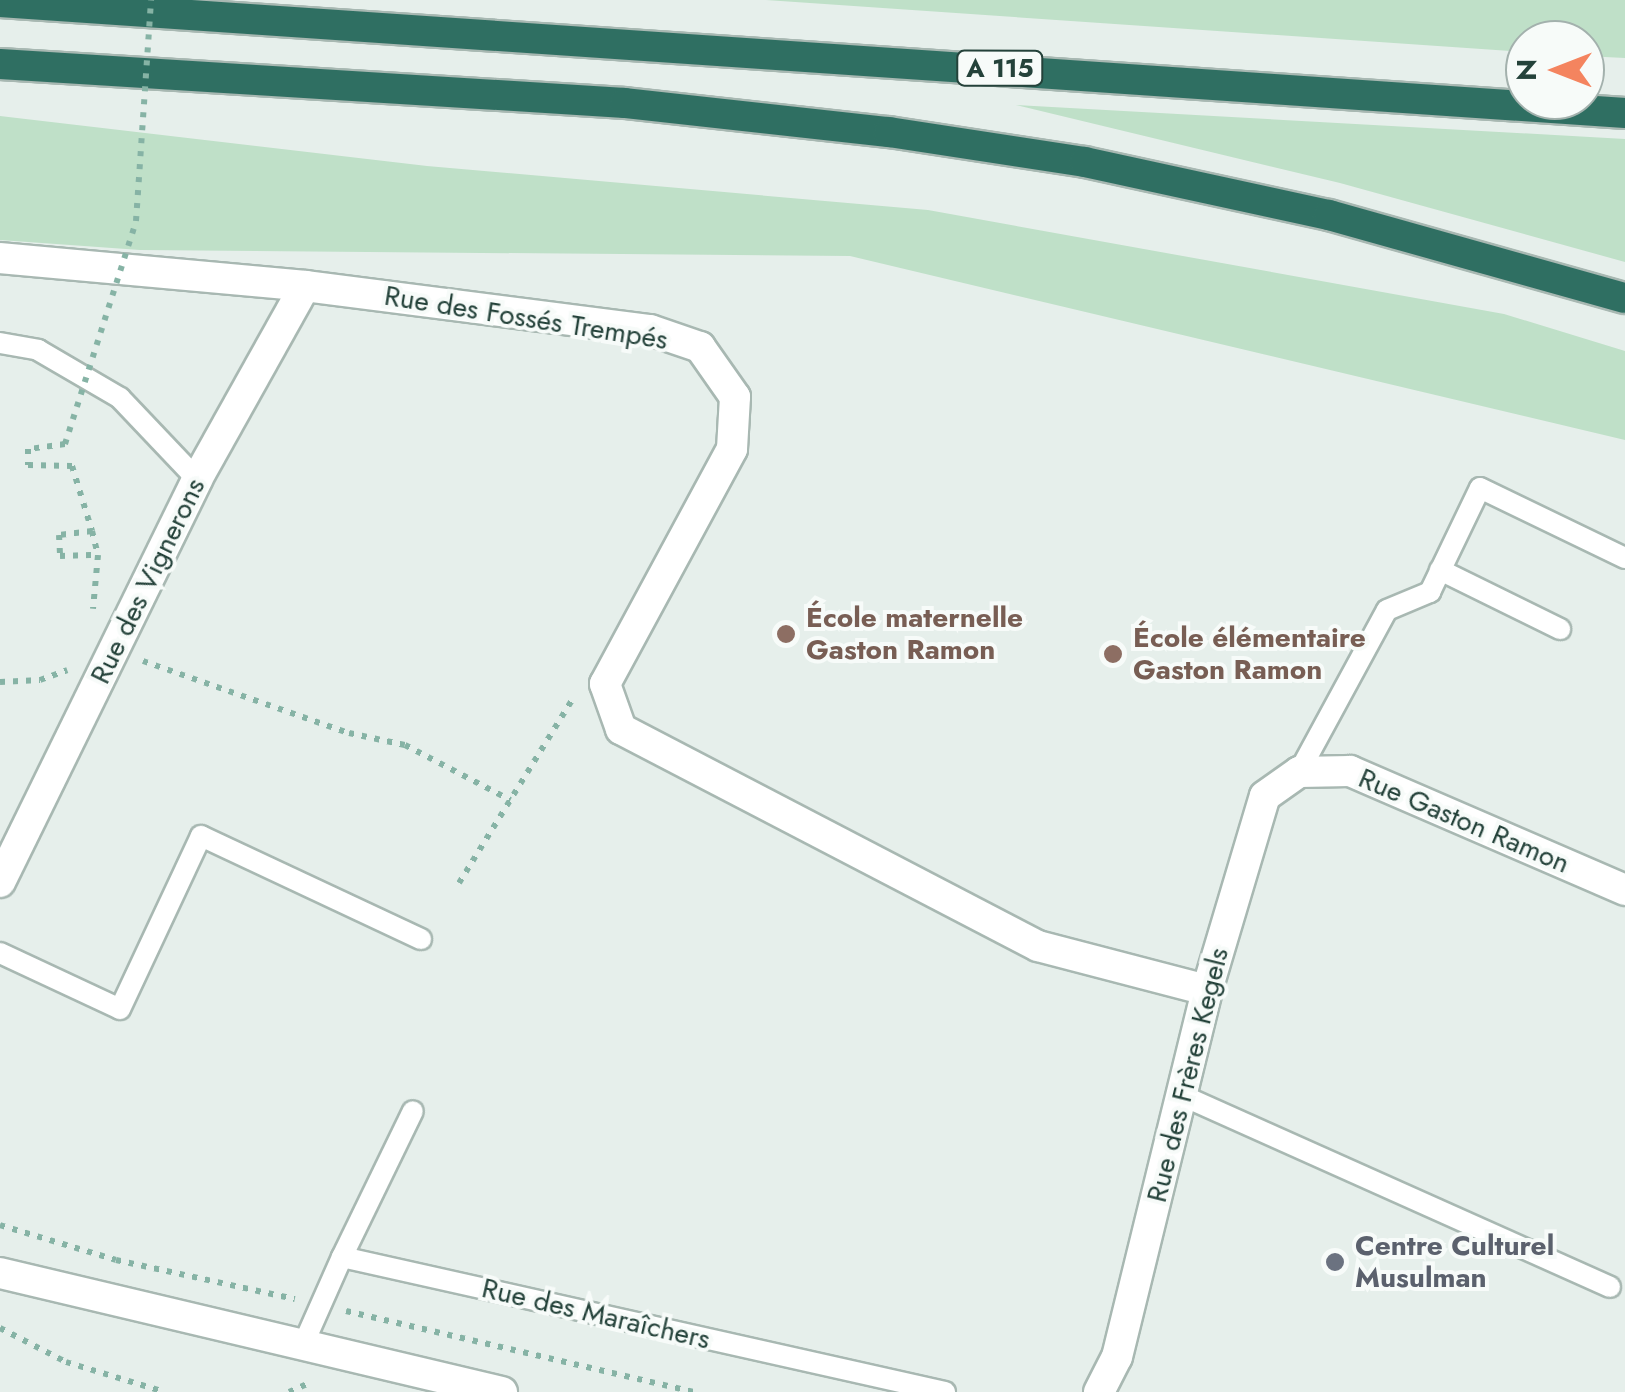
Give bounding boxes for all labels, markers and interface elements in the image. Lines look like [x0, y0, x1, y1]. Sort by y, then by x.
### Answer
north arrow [1505, 20, 1605, 120]
road number: A 115 [955, 48, 1045, 88]
text: N [1506, 59, 1547, 81]
street label: Rue des Fossés Trempés [382, 279, 670, 357]
street label: Rue des Vignerons [84, 473, 212, 689]
place label: École maternelle Gaston Ramon [806, 601, 1023, 667]
place label: École élémentaire Gaston Ramon [1133, 621, 1366, 687]
marker: École maternelle Gaston Ramon [775, 623, 797, 645]
marker: École élémentaire Gaston Ramon [1102, 643, 1124, 665]
street label: Rue Gaston Ramon [1354, 761, 1574, 881]
street label: Rue des Frères Kegels [1140, 944, 1236, 1206]
place label: Centre Culturel Musulman [1355, 1229, 1554, 1295]
marker: Centre Culturel Musulman [1324, 1251, 1346, 1273]
street label: Rue des Maraîchers [479, 1271, 713, 1357]

